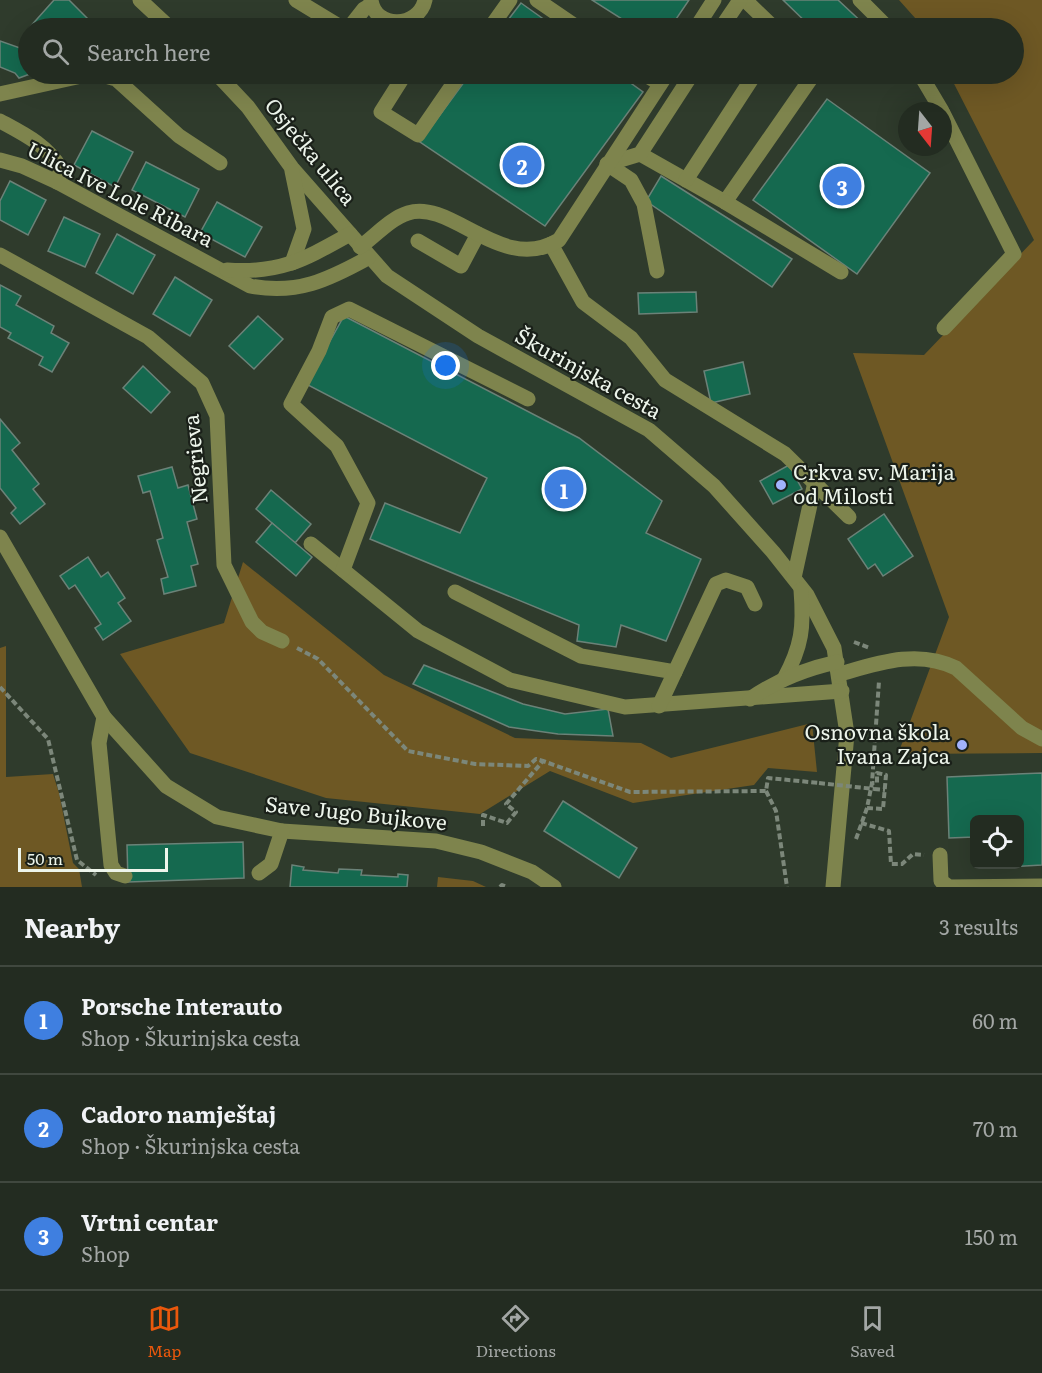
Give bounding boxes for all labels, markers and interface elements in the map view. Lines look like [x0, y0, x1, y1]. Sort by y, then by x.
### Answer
search box [18, 18, 1024, 84]
icon: search [39, 35, 72, 68]
text: Search here [87, 35, 210, 68]
street label: Osječka ulica [259, 90, 366, 211]
north arrow [898, 102, 952, 156]
street label: Ulica Ive Lole Ribara [22, 132, 221, 254]
pin: 2 [502, 142, 542, 188]
pin: 3 [822, 164, 862, 208]
street label: Škurinjska cesta [510, 319, 669, 425]
your location [431, 351, 460, 380]
street label: Negrieva [173, 412, 214, 506]
place label: Crkva sv. Marija od Milosti [793, 455, 955, 510]
pin: 1 [544, 466, 584, 512]
marker: Crkva sv. Marija od Milosti [774, 478, 788, 492]
place label: Osnovna škola Ivana Zajca [805, 715, 951, 770]
marker: Osnovna škola Ivana Zajca [955, 738, 969, 752]
street label: Save Jugo Bujkove [264, 787, 449, 836]
map controls [970, 815, 1024, 869]
button: locate [970, 815, 1024, 869]
scale bar [18, 845, 168, 872]
text: 50 m [27, 846, 63, 870]
text: Nearby [24, 907, 120, 946]
text: 3 results [939, 911, 1018, 941]
text: Porsche Interauto [81, 989, 282, 1022]
text: 1 [39, 1005, 48, 1035]
text: 60 m [972, 1005, 1018, 1035]
text: Shop · Škurinjska cesta [81, 1022, 300, 1052]
text: Cadoro namještaj [81, 1097, 276, 1130]
text: 2 [38, 1113, 49, 1143]
text: 70 m [973, 1113, 1018, 1143]
text: Shop · Škurinjska cesta [81, 1130, 300, 1160]
text: Vrtni centar [81, 1205, 218, 1238]
text: 3 [38, 1221, 49, 1251]
text: 150 m [965, 1221, 1018, 1251]
text: Shop [81, 1238, 130, 1268]
tab: Map [147, 1302, 181, 1362]
tab: Directions [476, 1302, 556, 1362]
tab: Saved [850, 1302, 895, 1362]

